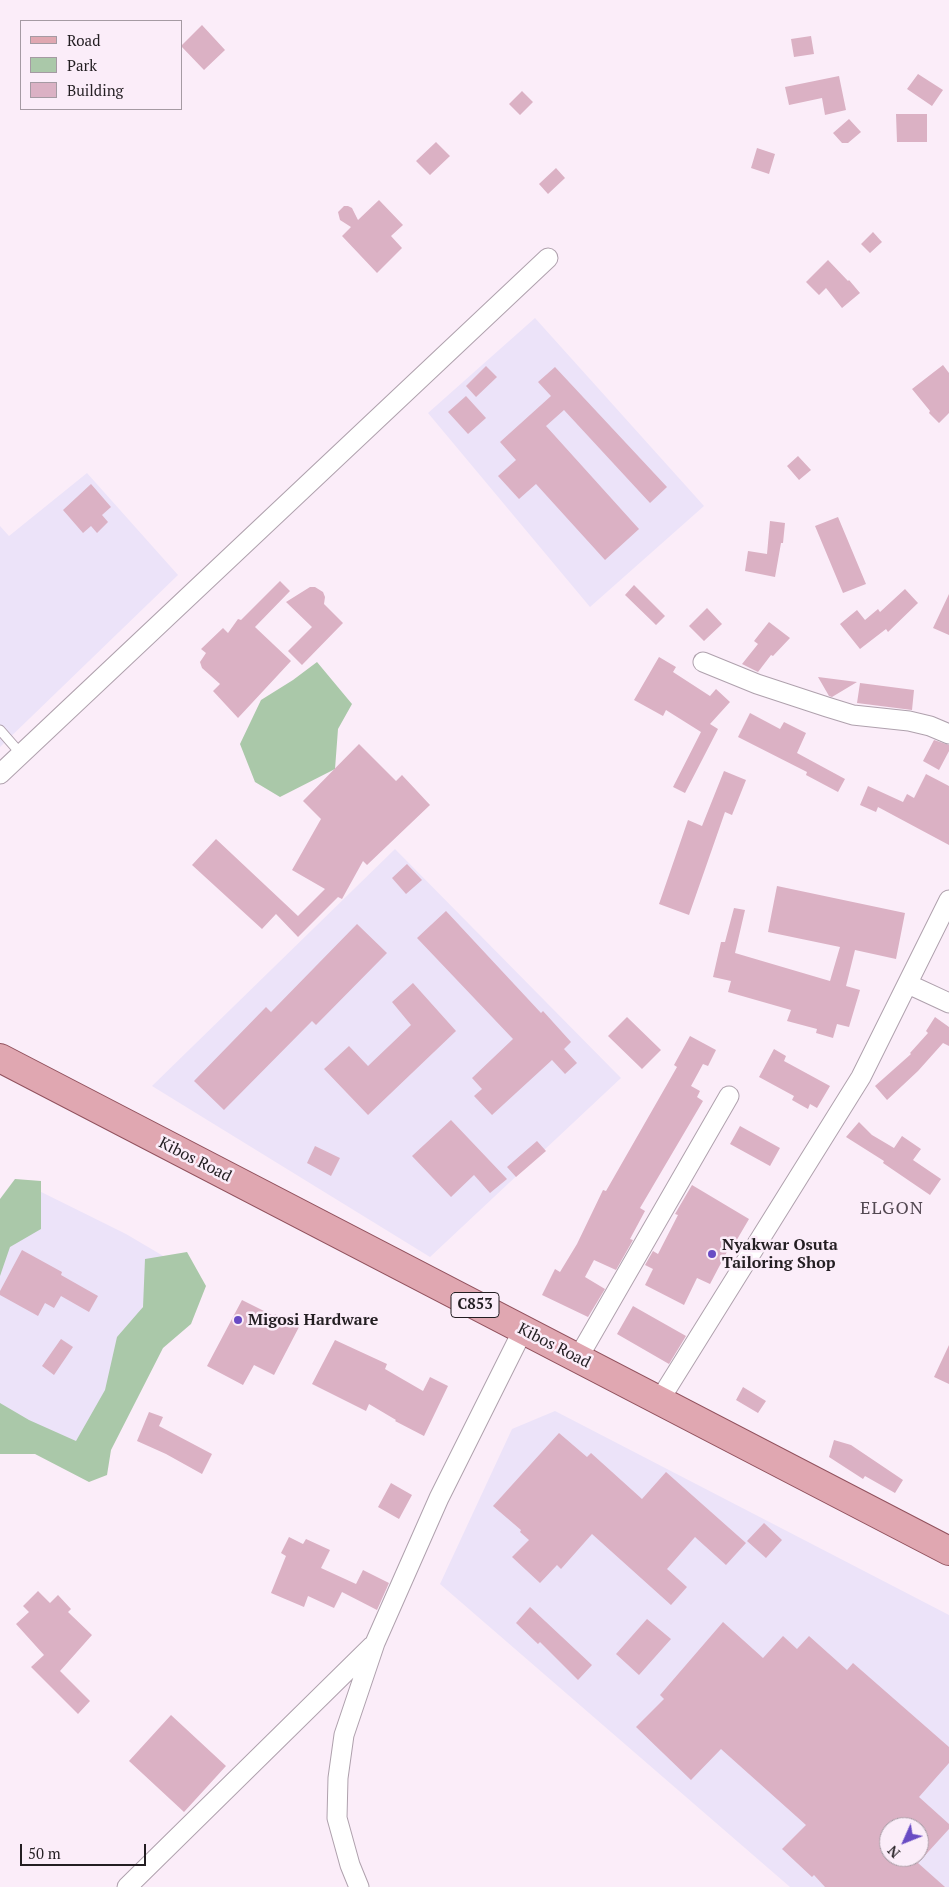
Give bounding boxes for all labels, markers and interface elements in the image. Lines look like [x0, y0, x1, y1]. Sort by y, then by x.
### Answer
legend [20, 20, 182, 110]
text: Road [67, 30, 100, 50]
text: Park [67, 55, 97, 75]
text: Building [67, 80, 124, 100]
street label: Kibos Road [155, 1133, 235, 1187]
district label: ELGON [859, 1198, 925, 1220]
place label: Nyakwar Osuta Tailoring Shop [722, 1235, 838, 1273]
marker: Nyakwar Osuta Tailoring Shop [706, 1248, 718, 1260]
road number: C853 [451, 1292, 499, 1318]
place label: Migosi Hardware [248, 1310, 378, 1330]
marker: Migosi Hardware [232, 1314, 244, 1326]
street label: Kibos Road [514, 1319, 594, 1373]
north arrow [879, 1817, 929, 1867]
scale bar [22, 1834, 149, 1866]
text: N [883, 1842, 904, 1862]
text: 50 m [28, 1843, 61, 1863]

